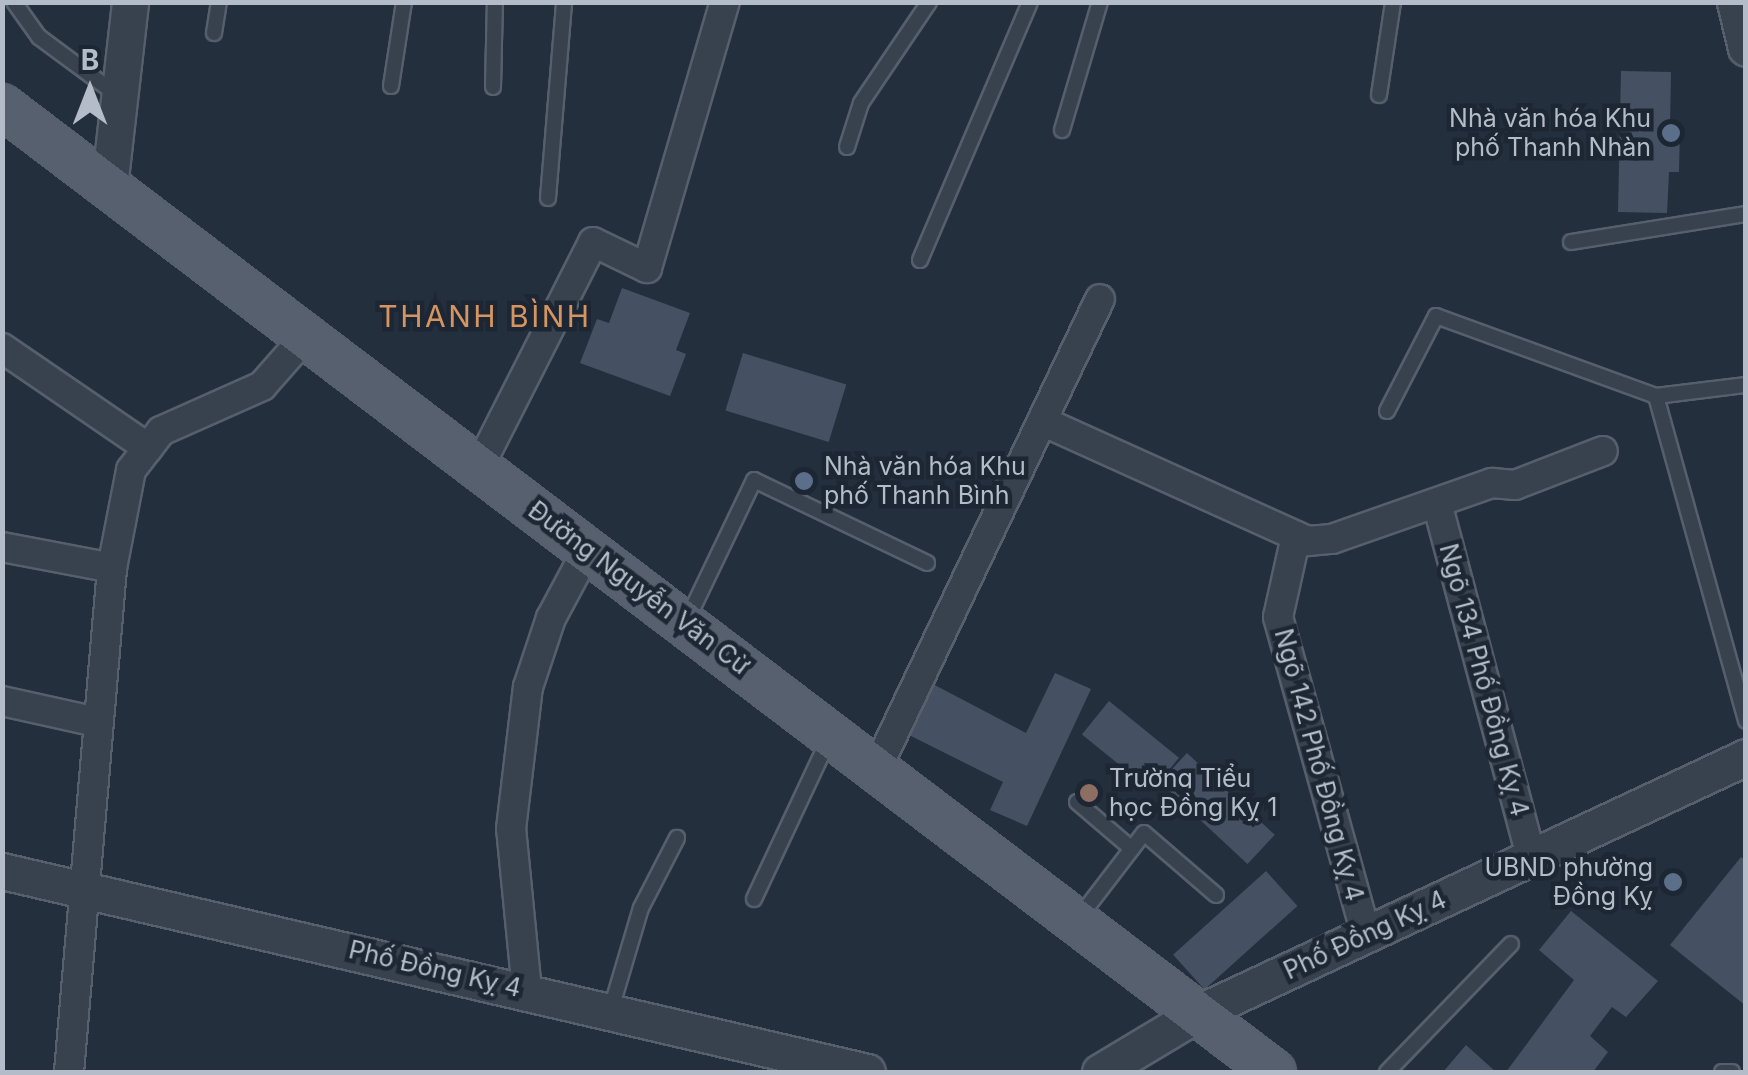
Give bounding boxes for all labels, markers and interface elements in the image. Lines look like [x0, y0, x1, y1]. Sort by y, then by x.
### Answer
north arrow [40, 40, 140, 140]
text: B [81, 43, 99, 77]
place label: Nhà văn hóa Khu phố Thanh Nhàn [1449, 104, 1651, 163]
marker: Nhà văn hóa Khu phố Thanh Nhàn [1660, 122, 1682, 144]
district label: THANH BÌNH [378, 298, 592, 334]
place label: Nhà văn hóa Khu phố Thanh Bình [824, 452, 1026, 511]
marker: Nhà văn hóa Khu phố Thanh Bình [793, 470, 815, 492]
street label: Đường Nguyễn Văn Cừ [522, 495, 756, 681]
street label: Ngõ 134 Phố Đồng Kỵ 4 [1433, 540, 1535, 820]
street label: Ngõ 142 Phố Đồng Kỵ 4 [1268, 626, 1370, 904]
place label: Trường Tiểu học Đồng Kỵ 1 [1109, 764, 1277, 823]
marker: Trường Tiểu học Đồng Kỵ 1 [1078, 782, 1100, 804]
place label: UBND phường Đồng Kỵ [1484, 853, 1653, 912]
marker: UBND phường Đồng Kỵ [1662, 871, 1684, 893]
street label: Phố Đồng Kỵ 4 [1279, 884, 1451, 986]
street label: Phố Đồng Kỵ 4 [346, 935, 524, 1003]

